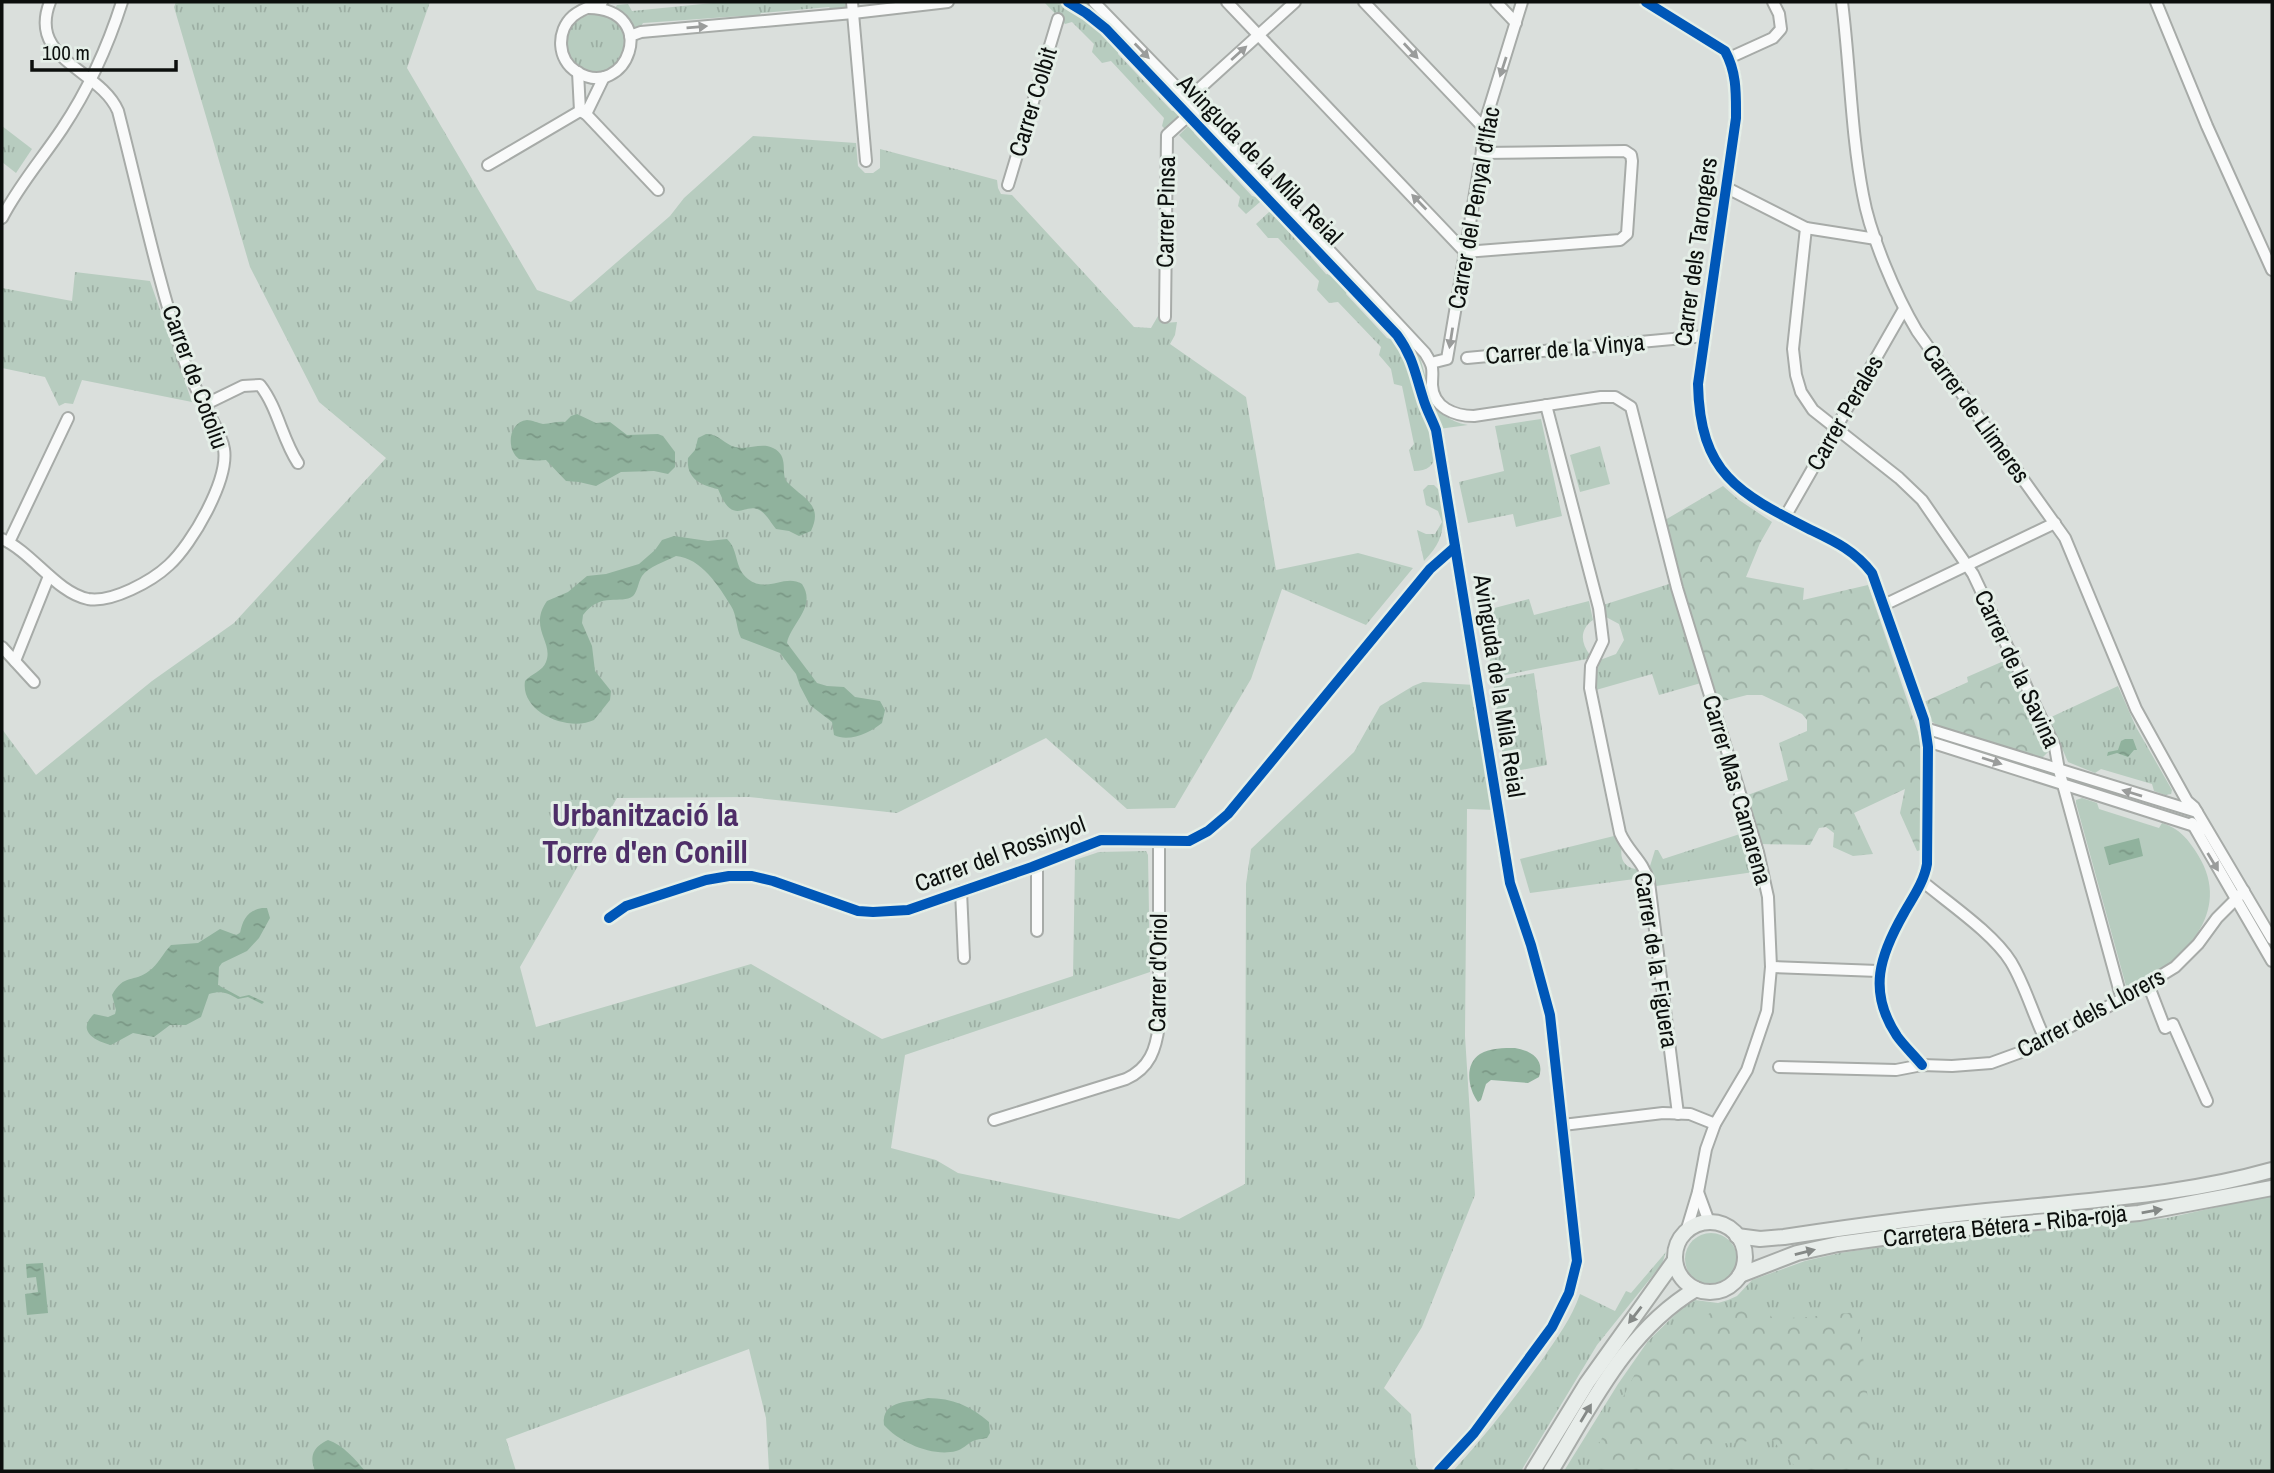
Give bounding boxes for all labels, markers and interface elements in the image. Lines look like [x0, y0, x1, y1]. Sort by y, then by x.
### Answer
one-way arrow [686, 21, 708, 32]
scale bar [32, 28, 175, 72]
text: 100 m [42, 38, 90, 67]
one-way arrow [1133, 42, 1149, 59]
one-way arrow [1403, 42, 1419, 60]
street label: Carrer Colbit [1000, 43, 1064, 160]
one-way arrow [1230, 46, 1247, 62]
one-way arrow [1497, 57, 1507, 78]
street label: Avinguda de la Mila Reial [1170, 67, 1350, 251]
street label: Carrer del Penyal d'Ifac [1439, 104, 1507, 312]
street label: Carrer dels Tarongers [1666, 155, 1724, 348]
street label: Carrer Pinsa [1148, 156, 1182, 268]
one-way arrow [1411, 194, 1427, 211]
street label: Carrer de Cotoliu [155, 300, 237, 453]
street label: Carrer de la Vinya [1484, 325, 1646, 371]
one-way arrow [1445, 327, 1456, 349]
street label: Carrer de Llimeres [1916, 338, 2038, 489]
street label: Carrer Perales [1798, 349, 1890, 476]
street label: Avinguda de la Mila Reial [1466, 571, 1533, 799]
street label: Carrer de la Savina [1967, 584, 2068, 753]
street label: Carrer Mas Camarena [1696, 691, 1780, 888]
one-way arrow [1982, 756, 2003, 767]
one-way arrow [2121, 787, 2142, 797]
district label: Urbanització la Torre d'en Conill [542, 793, 748, 873]
street label: Carrer del Rossinyol [910, 807, 1089, 899]
one-way arrow [2207, 852, 2219, 871]
street label: Carrer de la Figuera [1627, 870, 1687, 1050]
street label: Carrer d'Oriol [1140, 913, 1174, 1033]
street label: Carrer dels Llorers [2011, 960, 2170, 1064]
street label: Carretera Bétera - Riba-roja [1881, 1196, 2128, 1254]
one-way arrow [2141, 1205, 2163, 1216]
one-way arrow [1794, 1246, 1816, 1257]
one-way arrow [1627, 1306, 1642, 1324]
one-way arrow [1580, 1403, 1593, 1422]

